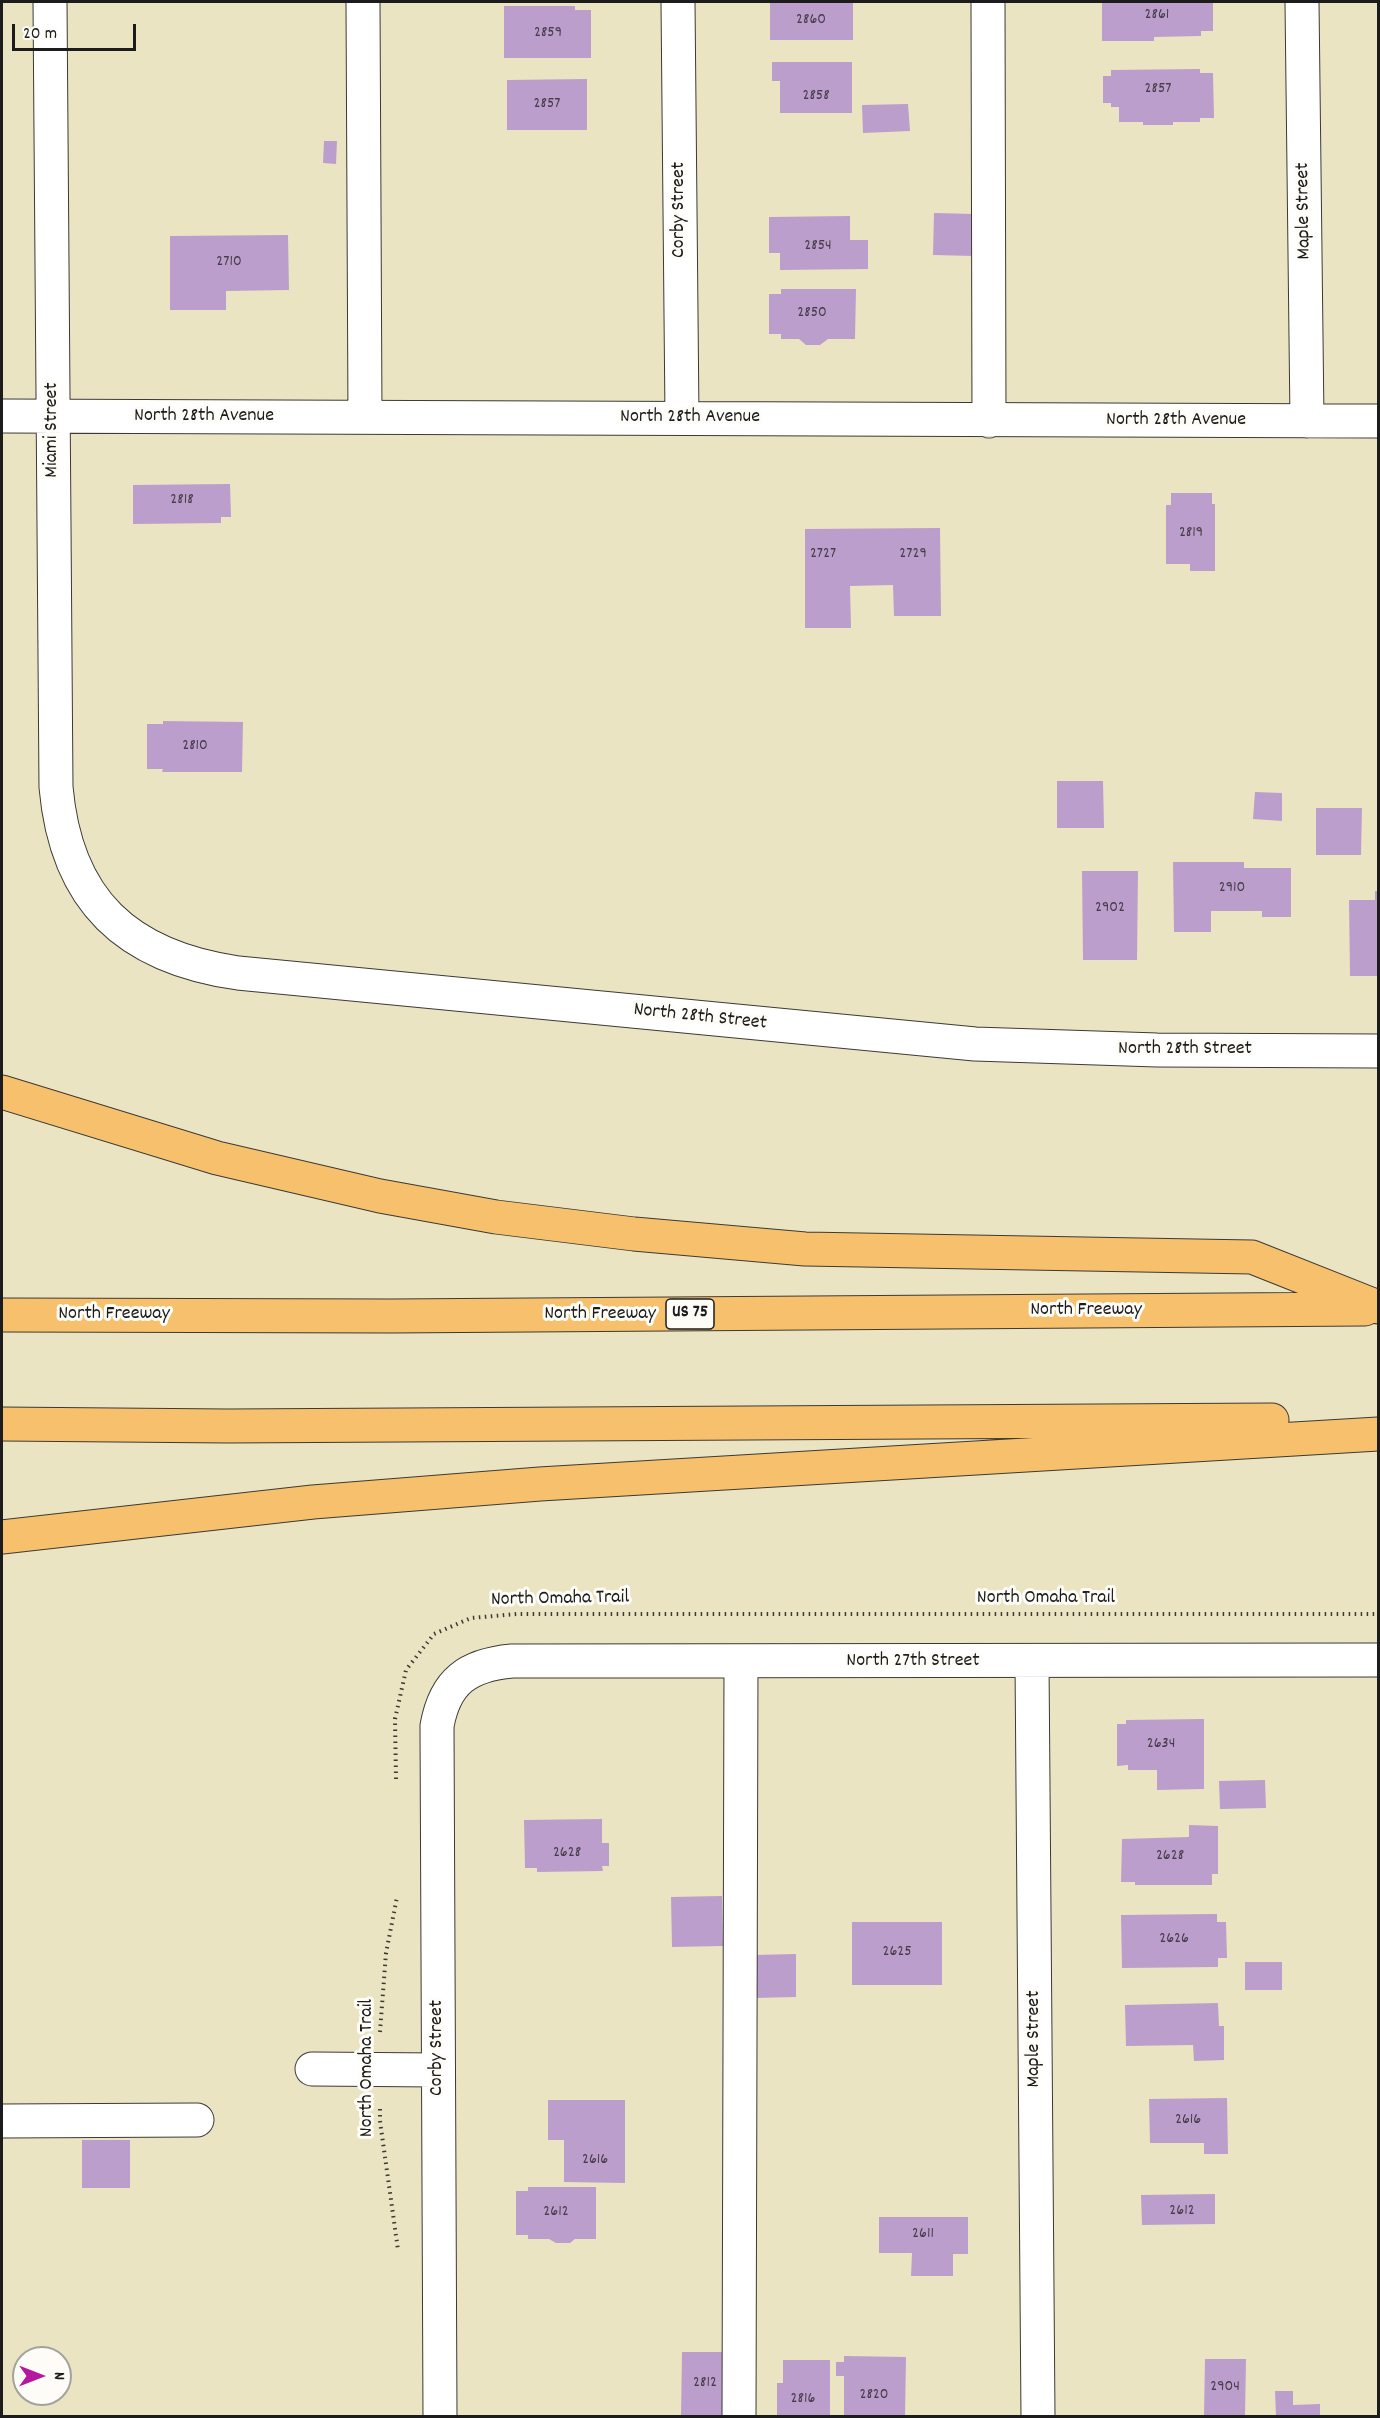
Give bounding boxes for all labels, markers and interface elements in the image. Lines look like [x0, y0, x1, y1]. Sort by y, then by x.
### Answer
house number: 2861 [1145, 6, 1169, 26]
house number: 2860 [796, 11, 826, 31]
scale bar [15, 12, 140, 50]
text: 20 m [23, 22, 57, 47]
house number: 2859 [534, 24, 562, 44]
house number: 2857 [1145, 80, 1171, 100]
house number: 2858 [802, 87, 830, 107]
house number: 2857 [534, 95, 560, 115]
street label: Corby Street [668, 162, 692, 258]
street label: Maple Street [1292, 162, 1318, 260]
house number: 2854 [804, 237, 832, 257]
house number: 2710 [216, 253, 242, 273]
house number: 2850 [797, 304, 827, 324]
street label: Miami Street [41, 382, 65, 478]
street label: North 28th Avenue [134, 405, 274, 429]
street label: North 28th Avenue [620, 406, 760, 430]
street label: North 28th Avenue [1106, 409, 1246, 433]
house number: 2818 [170, 491, 194, 511]
house number: 2819 [1179, 524, 1203, 544]
house number: 2727 [810, 545, 836, 565]
house number: 2729 [899, 545, 927, 565]
house number: 2810 [182, 737, 208, 757]
house number: 2910 [1219, 879, 1245, 899]
house number: 2902 [1095, 899, 1125, 919]
street label: North 28th Street [632, 999, 768, 1037]
street label: North 28th Street [1118, 1038, 1252, 1062]
road number: US 75 [666, 1299, 714, 1329]
street label: North Freeway [1030, 1299, 1142, 1323]
street label: North Freeway [58, 1303, 170, 1327]
street label: North Freeway [544, 1303, 656, 1327]
street label: North Omaha Trail [491, 1587, 629, 1613]
street label: North Omaha Trail [977, 1587, 1115, 1611]
street label: North 27th Street [846, 1650, 980, 1674]
house number: 2634 [1147, 1735, 1175, 1755]
house number: 2628 [553, 1844, 581, 1864]
house number: 2628 [1156, 1847, 1184, 1867]
house number: 2626 [1159, 1930, 1189, 1950]
house number: 2625 [882, 1943, 912, 1963]
street label: Maple Street [1023, 1990, 1047, 2088]
street label: North Omaha Trail [356, 1999, 380, 2137]
street label: Corby Street [426, 2000, 450, 2096]
house number: 2616 [1175, 2111, 1201, 2131]
house number: 2616 [582, 2151, 608, 2171]
house number: 2612 [1169, 2202, 1195, 2222]
house number: 2612 [543, 2203, 569, 2223]
house number: 2611 [912, 2225, 934, 2245]
north arrow [12, 2346, 72, 2406]
text: N [47, 2372, 70, 2380]
house number: 2812 [693, 2374, 717, 2394]
house number: 2904 [1210, 2378, 1240, 2398]
house number: 2820 [859, 2386, 889, 2406]
house number: 2816 [791, 2390, 815, 2410]

